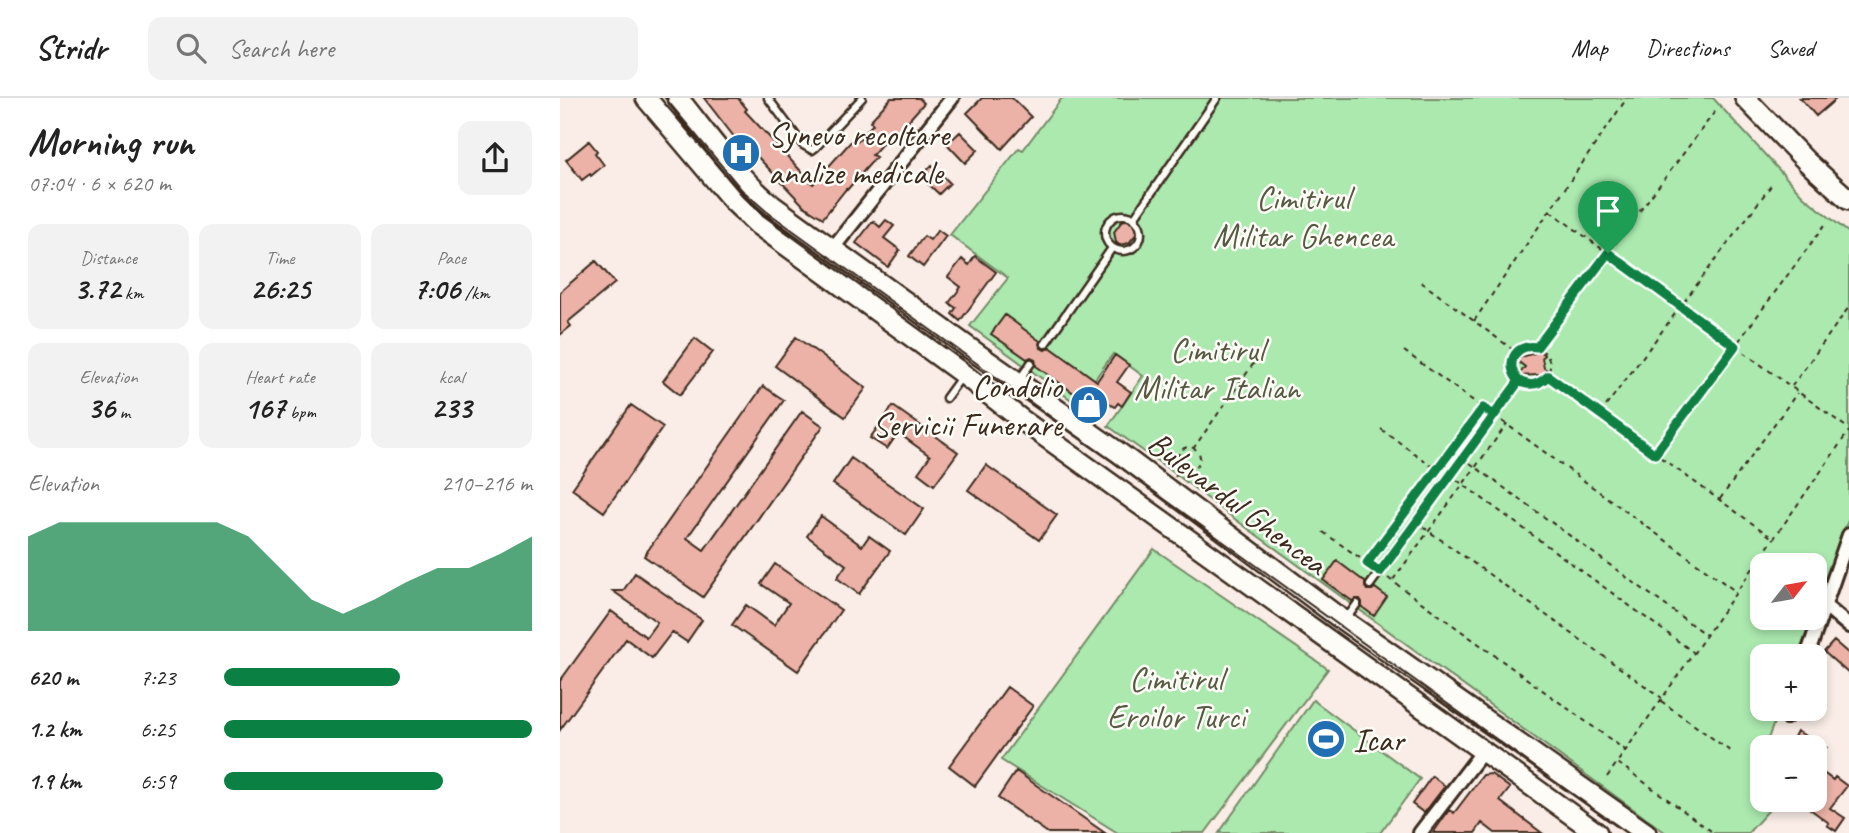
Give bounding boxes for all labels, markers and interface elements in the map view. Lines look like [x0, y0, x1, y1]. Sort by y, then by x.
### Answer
search box [148, 17, 638, 80]
text: Stridr [35, 27, 106, 69]
icon: search [172, 29, 210, 67]
text: Search here [228, 32, 334, 65]
text: Map [1571, 33, 1608, 63]
text: Directions [1646, 33, 1729, 63]
text: Saved [1767, 33, 1814, 63]
place label: Synevo recoltare analize medicale [768, 114, 951, 194]
text: Morning run [28, 119, 194, 166]
button: share [458, 121, 532, 195]
hospital icon: Synevo recoltare analize medicale [720, 132, 762, 174]
text: 07:04 · 6 × 620 m [28, 169, 171, 198]
park label: Cimitirul Militar Ghencea [1213, 177, 1396, 257]
pin [1578, 181, 1638, 253]
icon: arrive [1589, 192, 1627, 230]
text: Distance [80, 246, 137, 270]
text: Time [265, 246, 295, 270]
text: Pace [437, 246, 466, 270]
text: 3.72 [74, 270, 120, 308]
text: 26:25 [250, 270, 310, 308]
text: 7:06 [413, 270, 460, 308]
text: km [120, 281, 143, 305]
text: /km [460, 281, 490, 305]
park label: Cimitirul Militar Italian [1134, 329, 1302, 409]
text: Elevation [79, 365, 138, 389]
text: Heart rate [245, 365, 315, 389]
text: kcal [439, 365, 464, 389]
place label: Condolio Servicii Funerare [873, 366, 1064, 446]
shop icon: Condolio Servicii Funerare [1068, 384, 1110, 426]
text: 36 [87, 389, 115, 427]
text: 167 [244, 389, 285, 427]
text: 233 [431, 389, 472, 427]
text: m [115, 400, 130, 424]
text: bpm [285, 400, 316, 424]
street label: Bulevardul Ghencea [1139, 422, 1338, 586]
text: Elevation [28, 469, 99, 498]
text: 210–216 m [441, 469, 532, 498]
north arrow [1750, 553, 1827, 630]
map controls [1750, 553, 1827, 812]
button: + [1750, 644, 1827, 721]
park label: Cimitirul Eroilor Turci [1107, 658, 1249, 738]
text: 620 m [28, 663, 78, 692]
text: 7:23 [140, 663, 176, 692]
text: 1.2 km [28, 715, 82, 744]
text: 6:25 [140, 715, 176, 744]
sports icon: Icar [1305, 718, 1347, 760]
place label: Icar [1353, 719, 1406, 761]
button: − [1750, 735, 1827, 812]
text: 1.9 km [28, 767, 81, 796]
text: 6:59 [140, 767, 176, 796]

